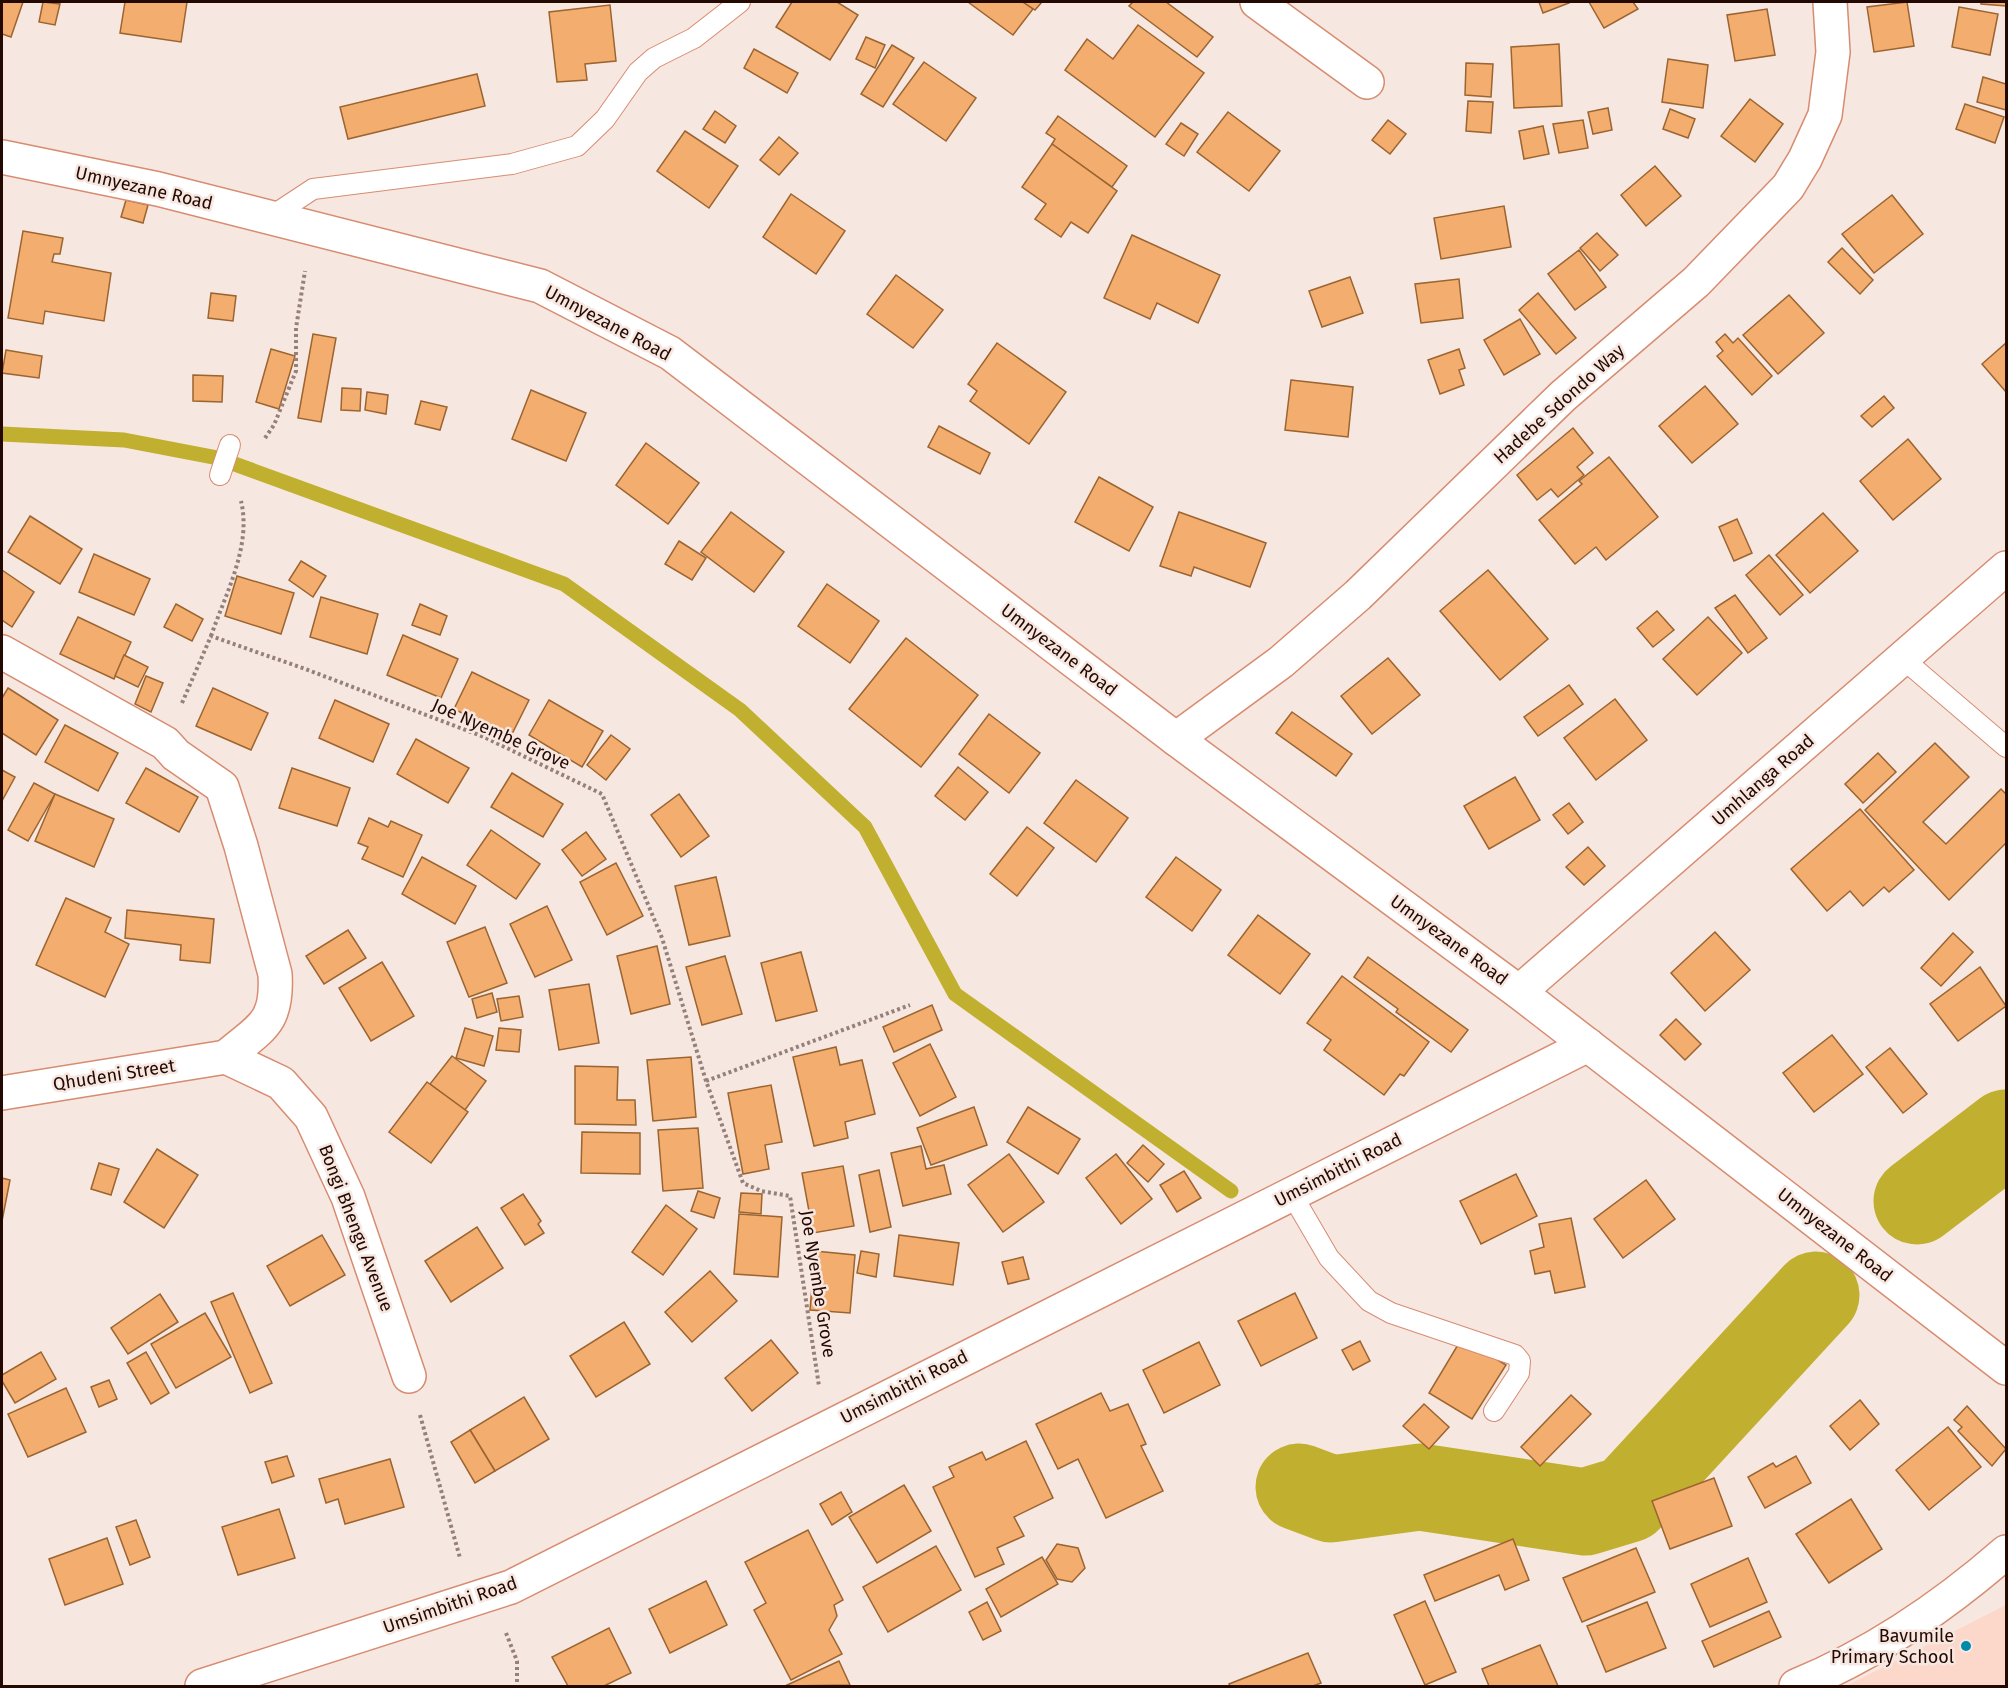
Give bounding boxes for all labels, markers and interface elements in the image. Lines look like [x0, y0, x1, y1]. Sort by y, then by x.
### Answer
street label: Umnyezane Road [73, 162, 215, 214]
street label: Umnyezane Road [541, 280, 675, 366]
street label: Hadebe Sdondo Way [1489, 339, 1629, 468]
street label: Umnyezane Road [996, 599, 1122, 701]
street label: Joe Nyembe Grove [428, 694, 574, 774]
street label: Umhlanga Road [1707, 730, 1819, 830]
street label: Umnyezane Road [1386, 890, 1512, 990]
street label: Qhudeni Street [51, 1054, 177, 1096]
street label: Umsimbithi Road [1270, 1128, 1406, 1212]
street label: Bongi Bhengu Avenue [314, 1141, 398, 1315]
street label: Umnyezane Road [1773, 1183, 1897, 1287]
street label: Joe Nyembe Grove [795, 1209, 841, 1359]
street label: Umsimbithi Road [836, 1345, 972, 1429]
street label: Umsimbithi Road [380, 1572, 520, 1638]
place label: Bavumile Primary School [1831, 1625, 1954, 1668]
marker: Bavumile Primary School [1959, 1639, 1973, 1653]

